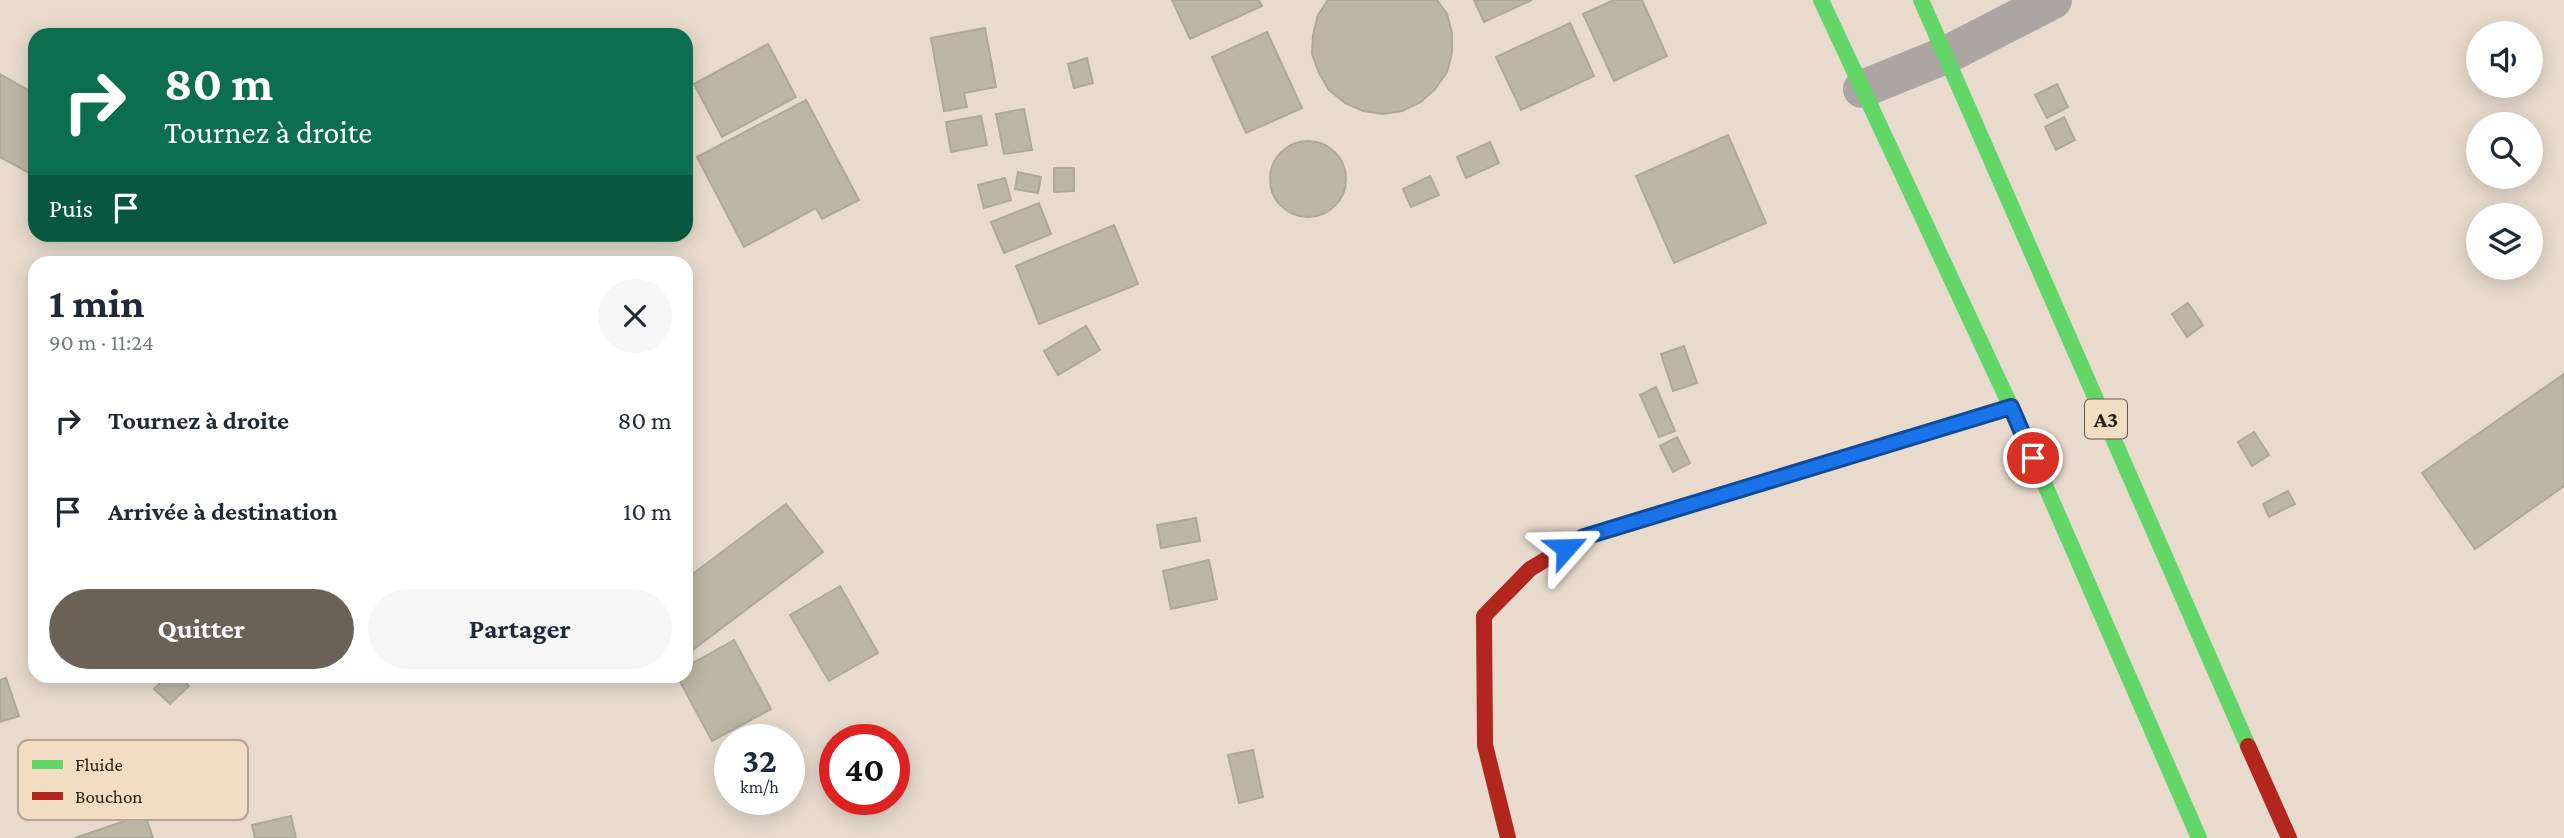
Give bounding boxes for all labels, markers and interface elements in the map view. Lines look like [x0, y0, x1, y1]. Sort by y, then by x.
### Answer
map controls [2466, 21, 2543, 280]
button: sound [2466, 21, 2543, 98]
icon: right [49, 56, 140, 147]
text: 80 m [164, 56, 273, 111]
button: search [2466, 112, 2543, 189]
text: Tournez à droite [164, 114, 372, 150]
icon: arrive [107, 189, 145, 227]
text: Puis [49, 194, 93, 223]
button: layers [2466, 203, 2543, 280]
text: 1 min [49, 279, 145, 326]
button: close [598, 279, 672, 353]
text: 90 m · 11:24 [49, 329, 154, 355]
road number: A3 [2085, 400, 2127, 438]
icon: right [49, 402, 87, 440]
text: Tournez à droite [108, 406, 289, 435]
text: 80 m [618, 406, 672, 435]
pin [2003, 428, 2063, 488]
icon: arrive [2014, 439, 2052, 477]
icon: arrive [49, 493, 87, 531]
text: Arrivée à destination [108, 497, 338, 526]
text: 10 m [623, 497, 672, 526]
position arrow [1529, 511, 1603, 585]
button: Quitter [49, 589, 354, 669]
button: Partager [368, 589, 672, 669]
speed limit sign: 40 [819, 724, 910, 815]
legend [18, 740, 248, 820]
text: 32 [742, 741, 777, 780]
text: Fluide [75, 754, 123, 775]
text: km/h [740, 777, 779, 797]
text: Bouchon [75, 786, 143, 807]

